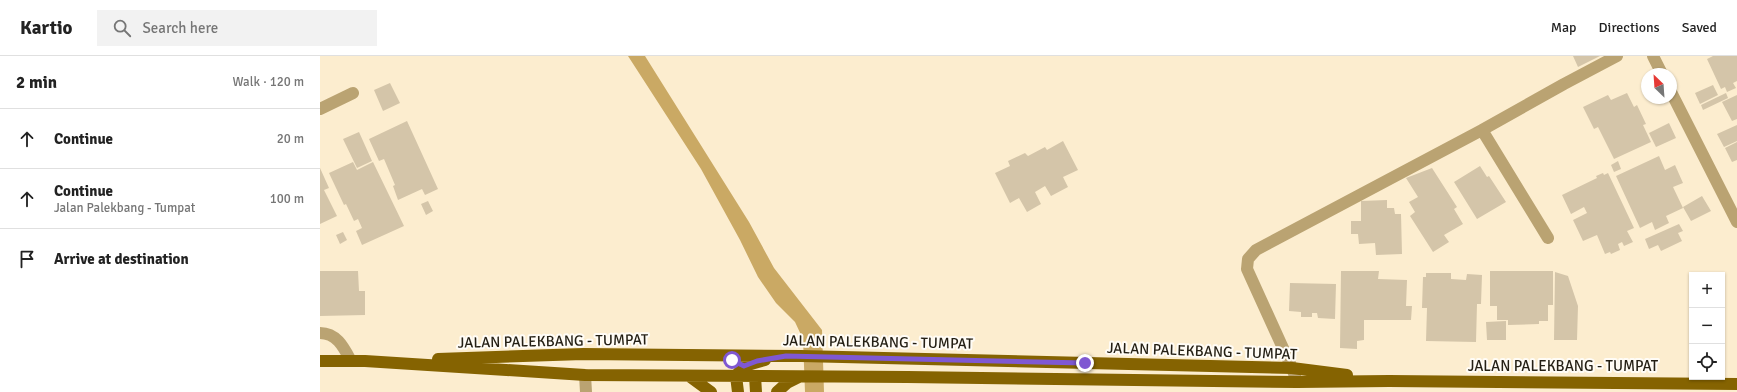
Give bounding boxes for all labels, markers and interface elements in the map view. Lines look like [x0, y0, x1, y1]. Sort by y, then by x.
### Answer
search box [97, 10, 377, 46]
text: Kartio [20, 16, 73, 40]
icon: search [111, 17, 133, 39]
text: Search here [143, 19, 218, 37]
text: Map [1551, 19, 1577, 36]
text: Directions [1599, 19, 1660, 36]
text: Saved [1682, 19, 1717, 36]
north arrow [1641, 68, 1677, 104]
text: 2 min [16, 72, 57, 93]
text: Walk · 120 m [233, 74, 304, 90]
icon: ahead [16, 128, 38, 150]
text: Continue [54, 130, 113, 148]
text: 20 m [277, 131, 304, 147]
text: Continue [54, 182, 113, 200]
icon: ahead [16, 188, 38, 210]
text: 100 m [270, 191, 304, 207]
text: Jalan Palekbang - Tumpat [54, 200, 195, 216]
icon: arrive [16, 248, 38, 270]
text: Arrive at destination [54, 250, 189, 268]
map controls [1689, 272, 1725, 380]
button: + [1689, 272, 1725, 308]
button: − [1689, 308, 1725, 344]
street label: JALAN PALEKBANG - TUMPAT [458, 330, 649, 352]
street label: JALAN PALEKBANG - TUMPAT [783, 331, 974, 353]
street label: JALAN PALEKBANG - TUMPAT [1106, 339, 1298, 363]
button: locate [1689, 344, 1725, 380]
route start [723, 351, 741, 369]
route end [1076, 354, 1094, 372]
street label: JALAN PALEKBANG - TUMPAT [1468, 357, 1659, 375]

